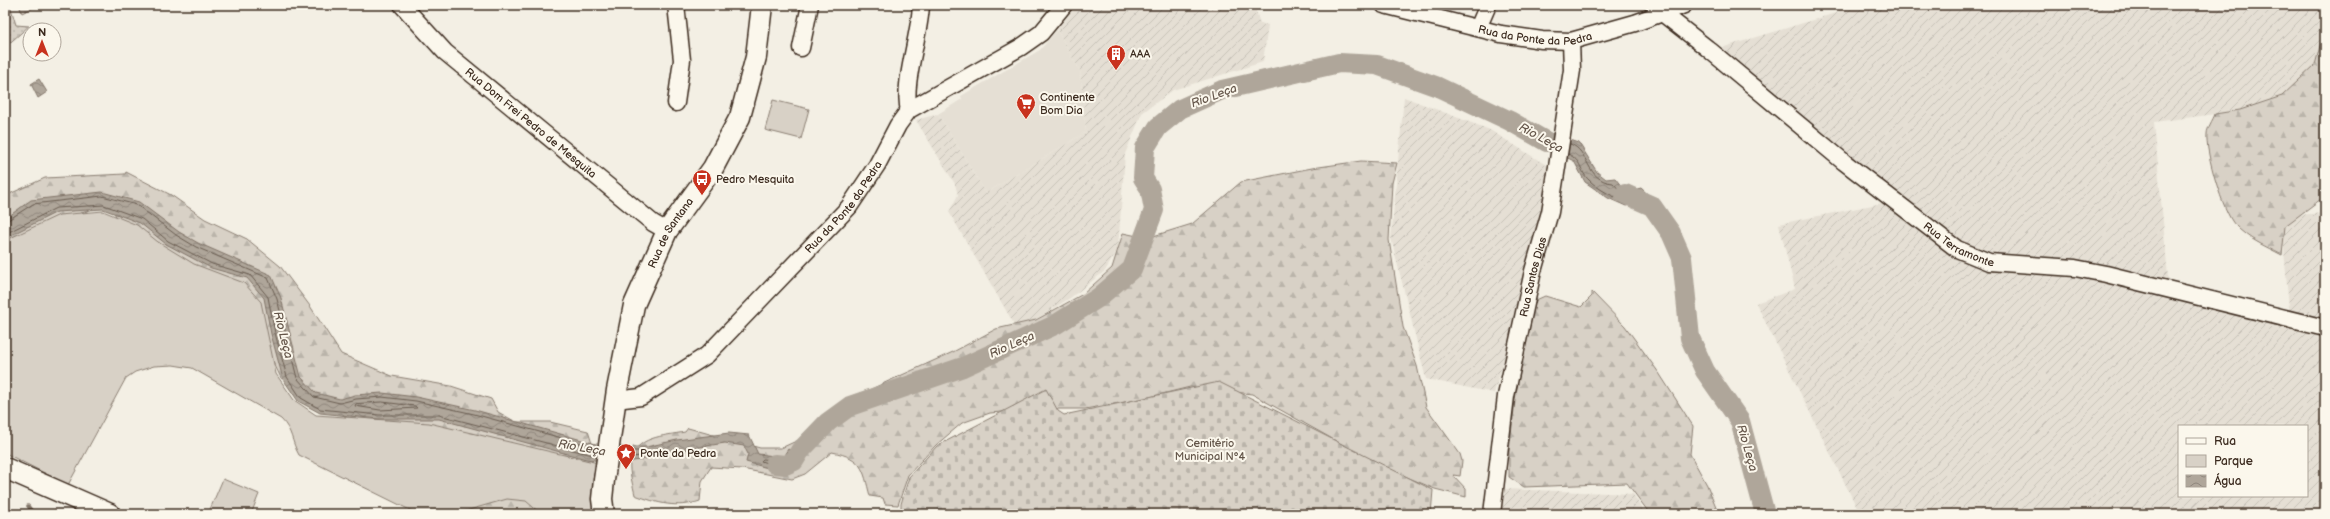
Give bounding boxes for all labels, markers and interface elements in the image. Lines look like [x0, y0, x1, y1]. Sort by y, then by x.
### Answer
north arrow [22, 22, 62, 62]
street label: Rua da Ponte da Pedra [1477, 22, 1594, 48]
text: N [38, 26, 46, 39]
building icon: AAA [1105, 43, 1127, 71]
place label: AAA [1130, 48, 1150, 61]
street label: Rua Dom Frei Pedro de Mesquita [463, 65, 599, 180]
water label: Rio Leça [1189, 81, 1239, 111]
place label: Continente Bom Dia [1040, 91, 1095, 117]
supermarket icon: Continente Bom Dia [1015, 92, 1037, 120]
water label: Rio Leça [1516, 120, 1566, 156]
street label: Rua da Ponte da Pedra [802, 159, 884, 256]
bus stop icon: Pedro Mesquita [691, 168, 713, 196]
place label: Pedro Mesquita [716, 173, 794, 186]
street label: Rua de Santana [645, 195, 696, 270]
street label: Rua Terramonte [1921, 219, 1995, 269]
street label: Rua Santos Dias [1517, 235, 1549, 318]
water label: Rio Leça [270, 310, 296, 360]
water label: Rio Leça [987, 328, 1037, 362]
water label: Rio Leça [1733, 423, 1761, 473]
legend [2178, 425, 2308, 497]
text: Rua [2214, 434, 2236, 449]
water label: Rio Leça [557, 436, 607, 460]
park label: Cemitério Municipal Nº4 [1175, 437, 1246, 463]
place icon: Ponte da Pedra [615, 442, 637, 470]
place label: Ponte da Pedra [640, 447, 716, 460]
text: Parque [2214, 454, 2253, 469]
text: Água [2214, 472, 2242, 489]

